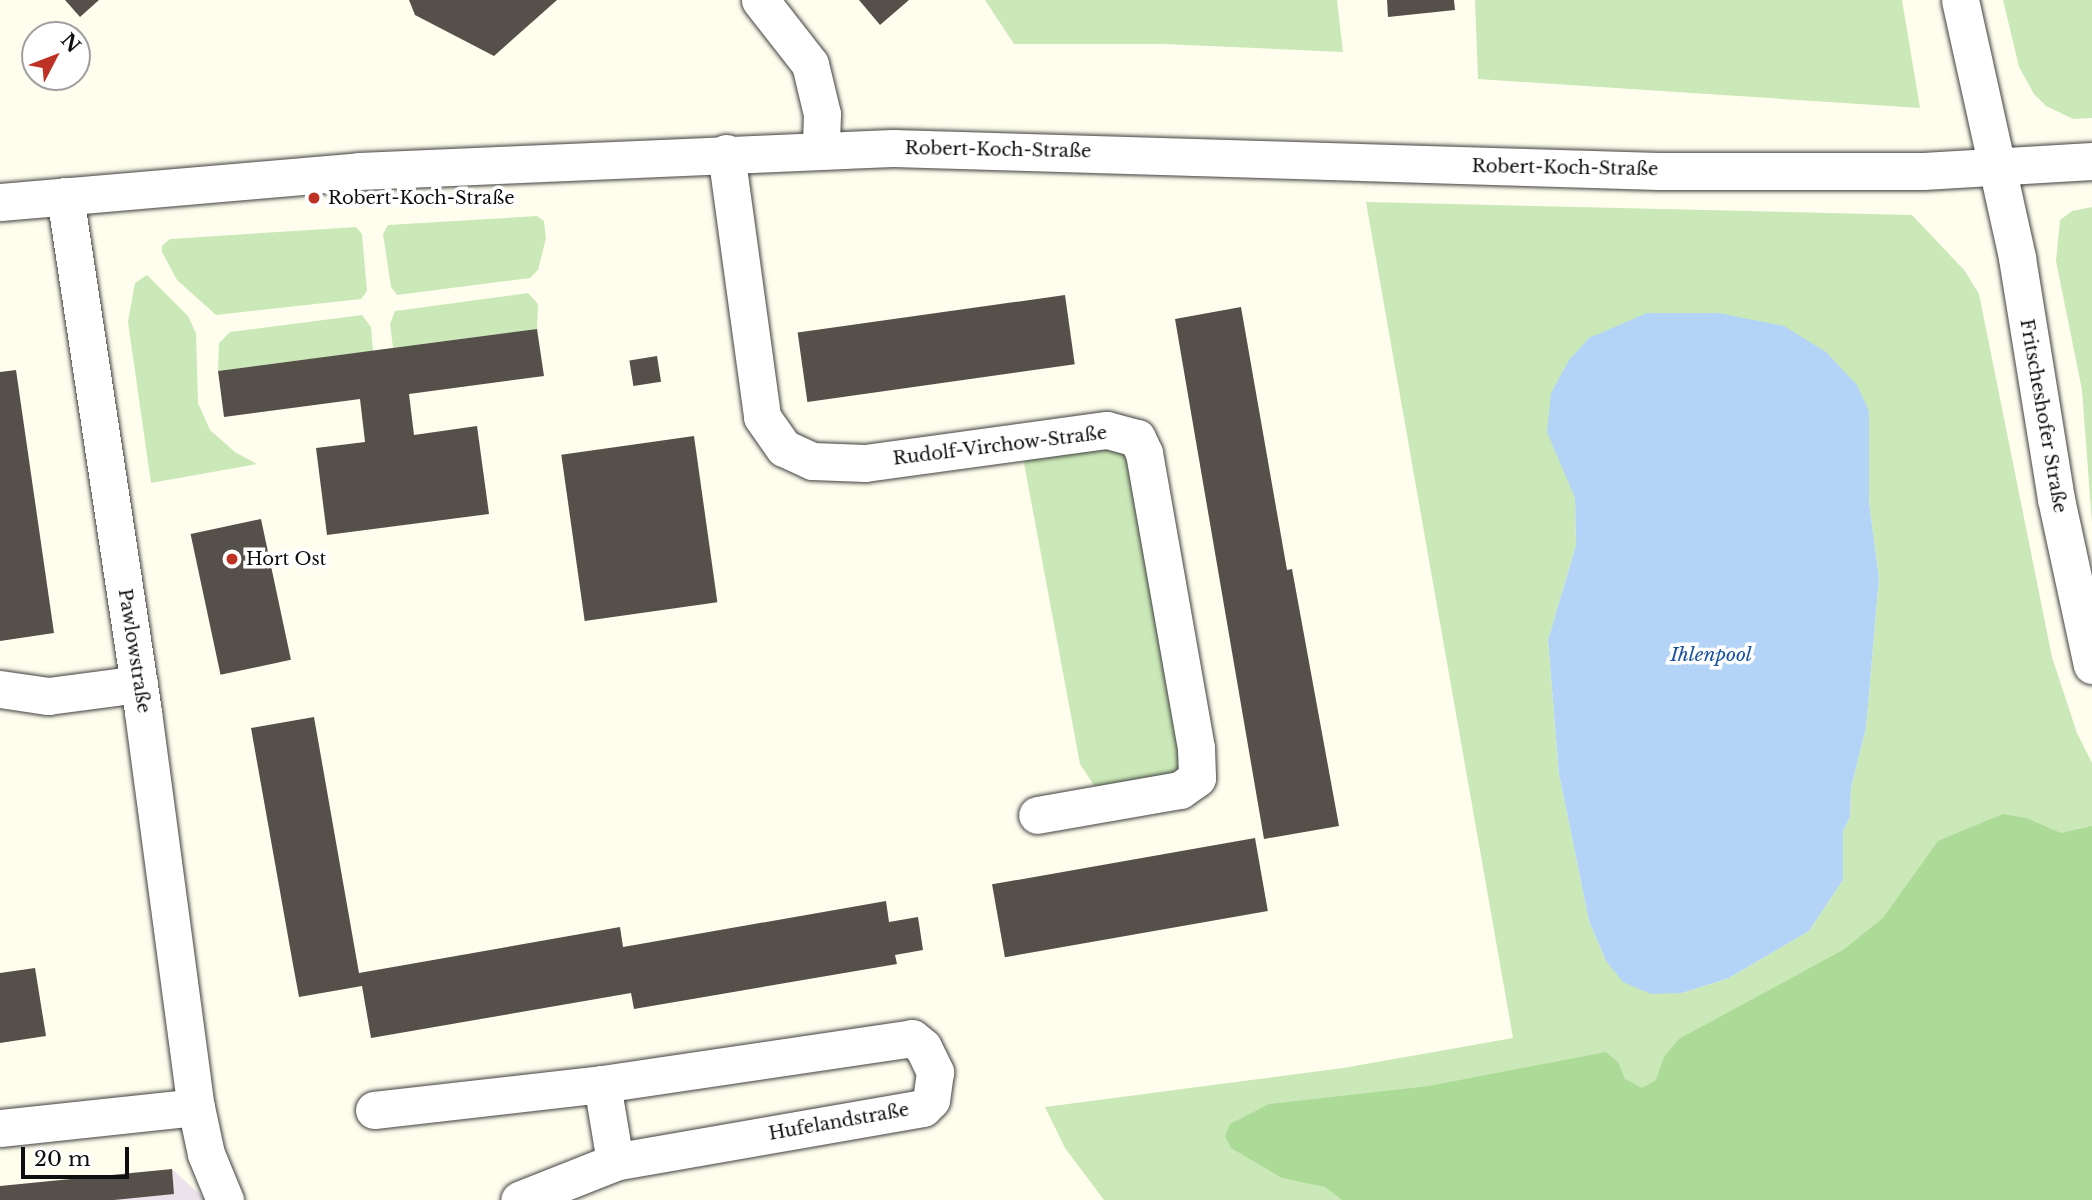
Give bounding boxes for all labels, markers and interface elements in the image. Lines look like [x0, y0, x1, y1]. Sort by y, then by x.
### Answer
north arrow [21, 21, 91, 91]
text: N [56, 29, 85, 57]
street label: Robert-Koch-Straße [905, 138, 1091, 162]
street label: Robert-Koch-Straße [1472, 156, 1658, 180]
place label: Robert-Koch-Straße [328, 187, 515, 209]
marker: Robert-Koch-Straße [306, 190, 322, 206]
street label: Fritscheshofer Straße [2015, 317, 2071, 515]
street label: Rudolf-Virchow-Straße [892, 422, 1108, 470]
place label: Hort Ost [246, 548, 326, 570]
marker: Hort Ost [224, 551, 240, 567]
street label: Pawlowstraße [114, 587, 154, 715]
water label: Ihlenpool [1670, 644, 1752, 666]
street label: Hufelandstraße [767, 1099, 911, 1145]
scale bar [24, 1134, 133, 1178]
text: 20 m [34, 1146, 91, 1172]

